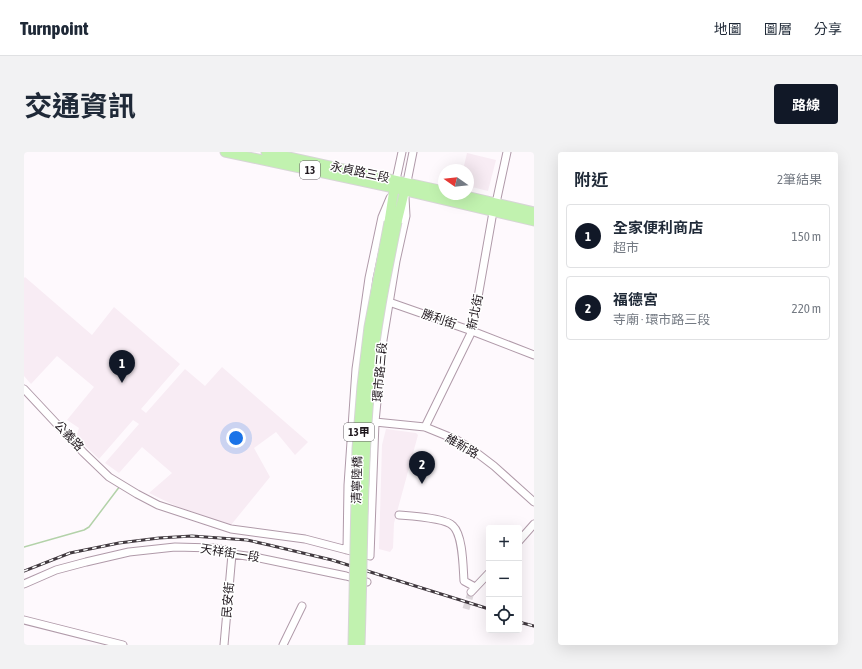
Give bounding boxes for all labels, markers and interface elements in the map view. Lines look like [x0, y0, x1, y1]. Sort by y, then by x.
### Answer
text: Turnpoint [20, 17, 88, 39]
text: 地圖 [714, 21, 742, 37]
text: 圖層 [764, 21, 792, 37]
text: 分享 [814, 21, 842, 37]
button: 路線 [774, 84, 838, 124]
text: 交通資訊 [24, 90, 136, 122]
street label: 永貞路三段 [329, 159, 391, 185]
road number: 13 [300, 161, 320, 179]
north arrow [438, 164, 474, 200]
text: 附近 [574, 170, 608, 190]
text: 2筆結果 [777, 172, 822, 187]
text: 全家便利商店 [613, 219, 703, 236]
text: 1 [585, 229, 591, 244]
text: 150 m [792, 229, 821, 244]
text: 超市 [613, 240, 639, 255]
text: 福德宮 [613, 291, 658, 308]
street label: 新北街 [464, 293, 486, 331]
text: 2 [585, 301, 591, 316]
text: 220 m [792, 301, 821, 316]
street label: 勝利街 [420, 307, 458, 331]
text: 寺廟 · 環市路三段 [613, 312, 710, 327]
street label: 環市路三段 [370, 341, 390, 403]
pin: 1 [109, 350, 135, 383]
street label: 公義路 [52, 418, 86, 454]
road number: 13甲 [344, 423, 374, 441]
your location [226, 428, 246, 448]
street label: 維新路 [443, 431, 481, 461]
pin: 2 [409, 451, 435, 484]
street label: 清寧陸橋 [350, 456, 364, 504]
map controls [486, 525, 522, 633]
button: + [486, 525, 522, 561]
street label: 天祥街一段 [199, 541, 261, 565]
button: − [486, 561, 522, 597]
street label: 民安街 [219, 581, 237, 619]
button: locate [486, 597, 522, 633]

